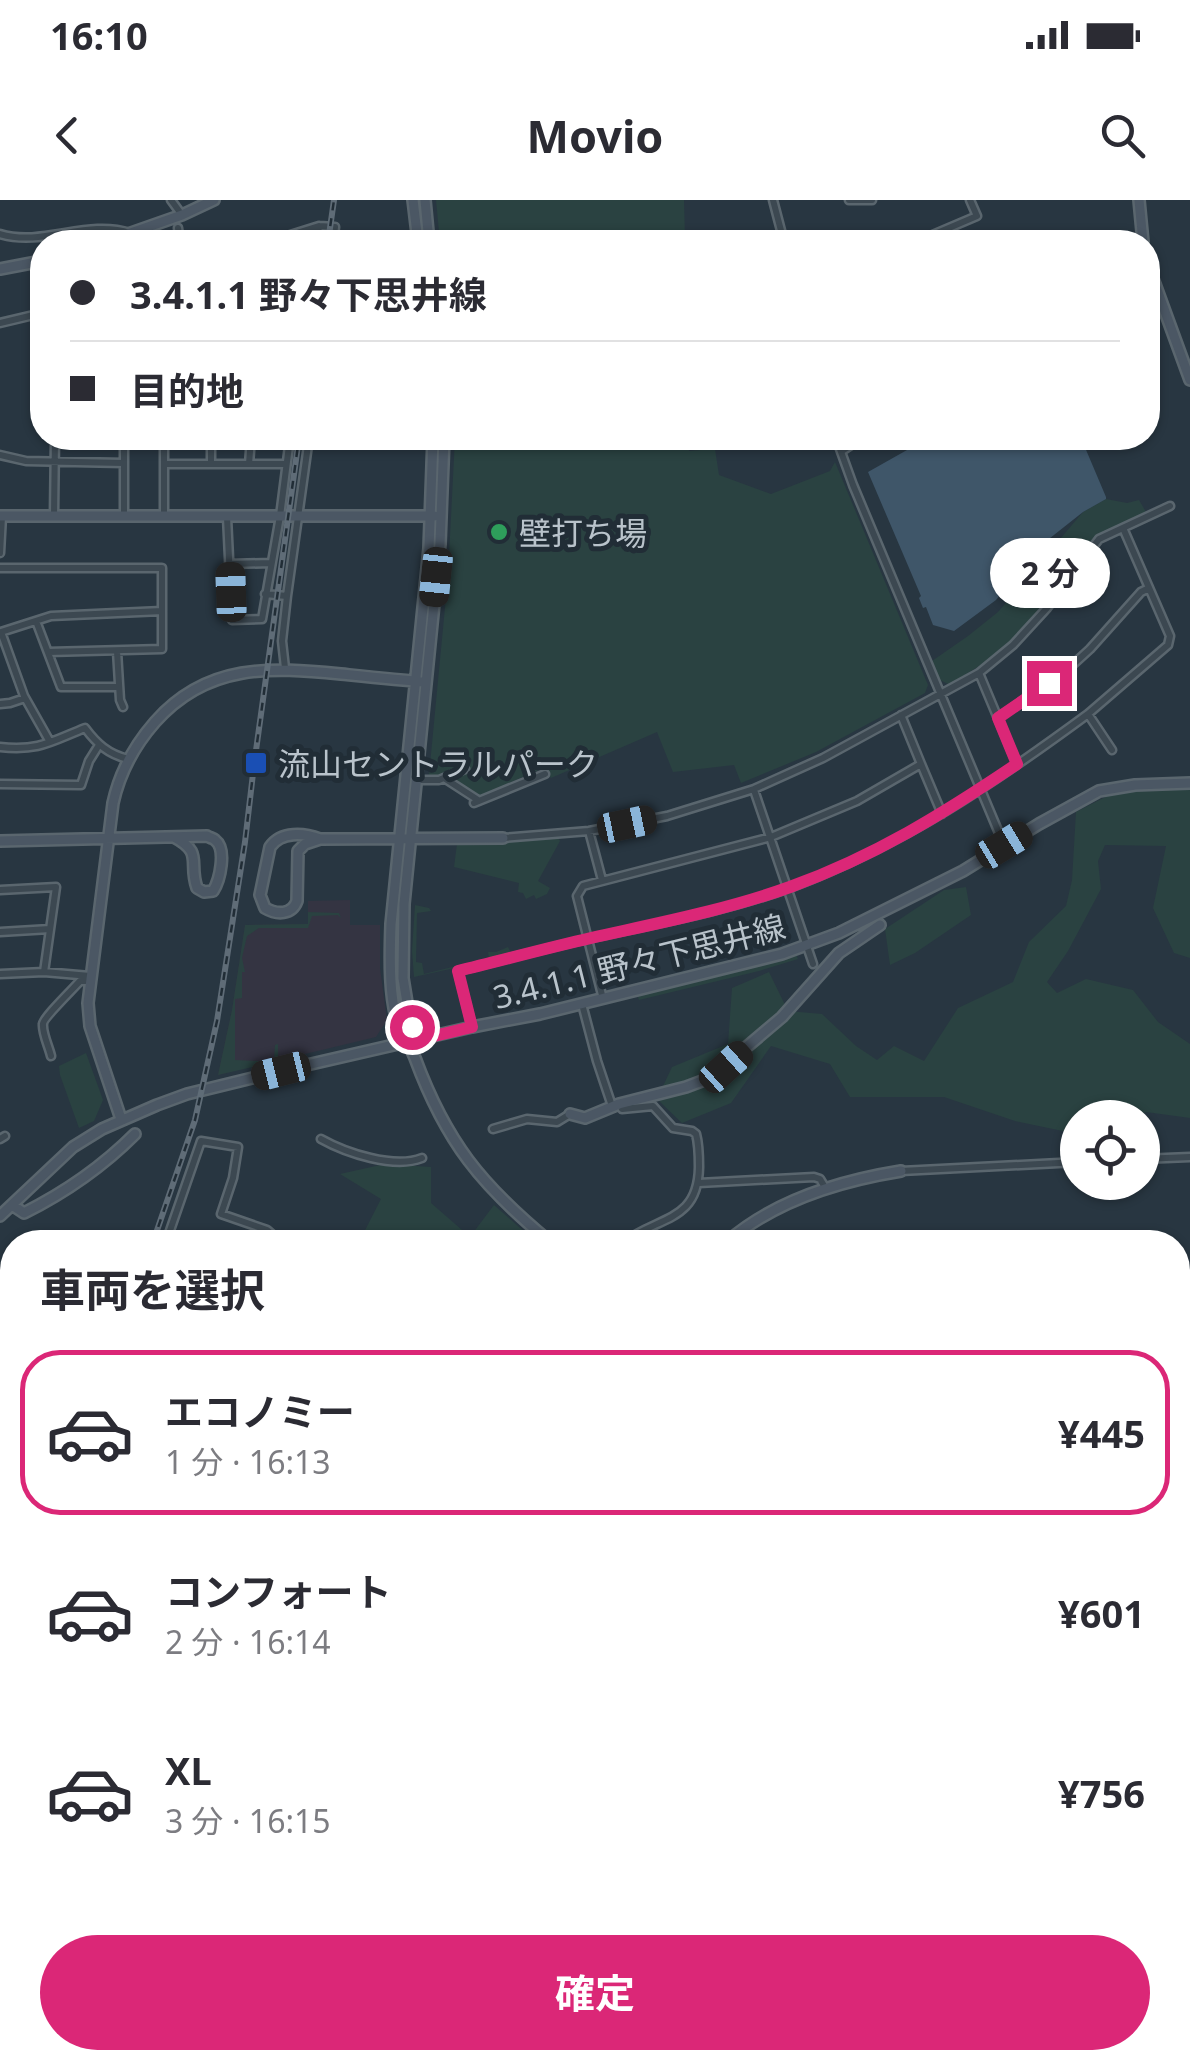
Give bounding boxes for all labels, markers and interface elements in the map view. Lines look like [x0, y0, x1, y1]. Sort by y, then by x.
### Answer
text: 16:10 [50, 9, 148, 61]
text: Movio [527, 105, 663, 166]
icon: back [40, 108, 95, 163]
icon: search [1095, 108, 1150, 163]
text: 3.4.1.1 野々下思井線 [130, 268, 487, 320]
text: 目的地 [130, 364, 244, 416]
place label: 壁打ち場 [519, 511, 647, 554]
marker: 壁打ち場 [488, 521, 510, 543]
callout: 2 分 [989, 538, 1109, 608]
car [418, 546, 454, 608]
text: 2 分 [1021, 551, 1079, 594]
car [215, 561, 247, 623]
route end [1027, 661, 1072, 706]
place label: 流山セントラルパーク [278, 742, 598, 785]
marker: 流山セントラルパーク [243, 750, 269, 776]
car [595, 803, 659, 845]
car [971, 817, 1037, 873]
street label: 3.4.1.1 野々下思井線 [489, 904, 789, 1018]
route start [390, 1005, 435, 1050]
car [694, 1036, 758, 1098]
car [248, 1049, 314, 1093]
map controls [1060, 1100, 1160, 1200]
button: locate [1060, 1100, 1160, 1200]
text: 車両を選択 [40, 1259, 265, 1320]
text: エコノミー [165, 1385, 355, 1437]
icon: car [45, 1388, 135, 1478]
text: ¥445 [1058, 1407, 1145, 1459]
text: 1 分 · 16:13 [165, 1440, 331, 1483]
text: コンフォート [165, 1565, 392, 1617]
icon: car [45, 1568, 135, 1658]
text: ¥601 [1058, 1587, 1145, 1639]
text: 2 分 · 16:14 [165, 1620, 331, 1663]
text: XL [165, 1744, 212, 1796]
icon: car [45, 1748, 135, 1838]
text: ¥756 [1058, 1767, 1145, 1819]
text: 3 分 · 16:15 [165, 1799, 331, 1842]
button: 確定 [40, 1935, 1150, 2050]

